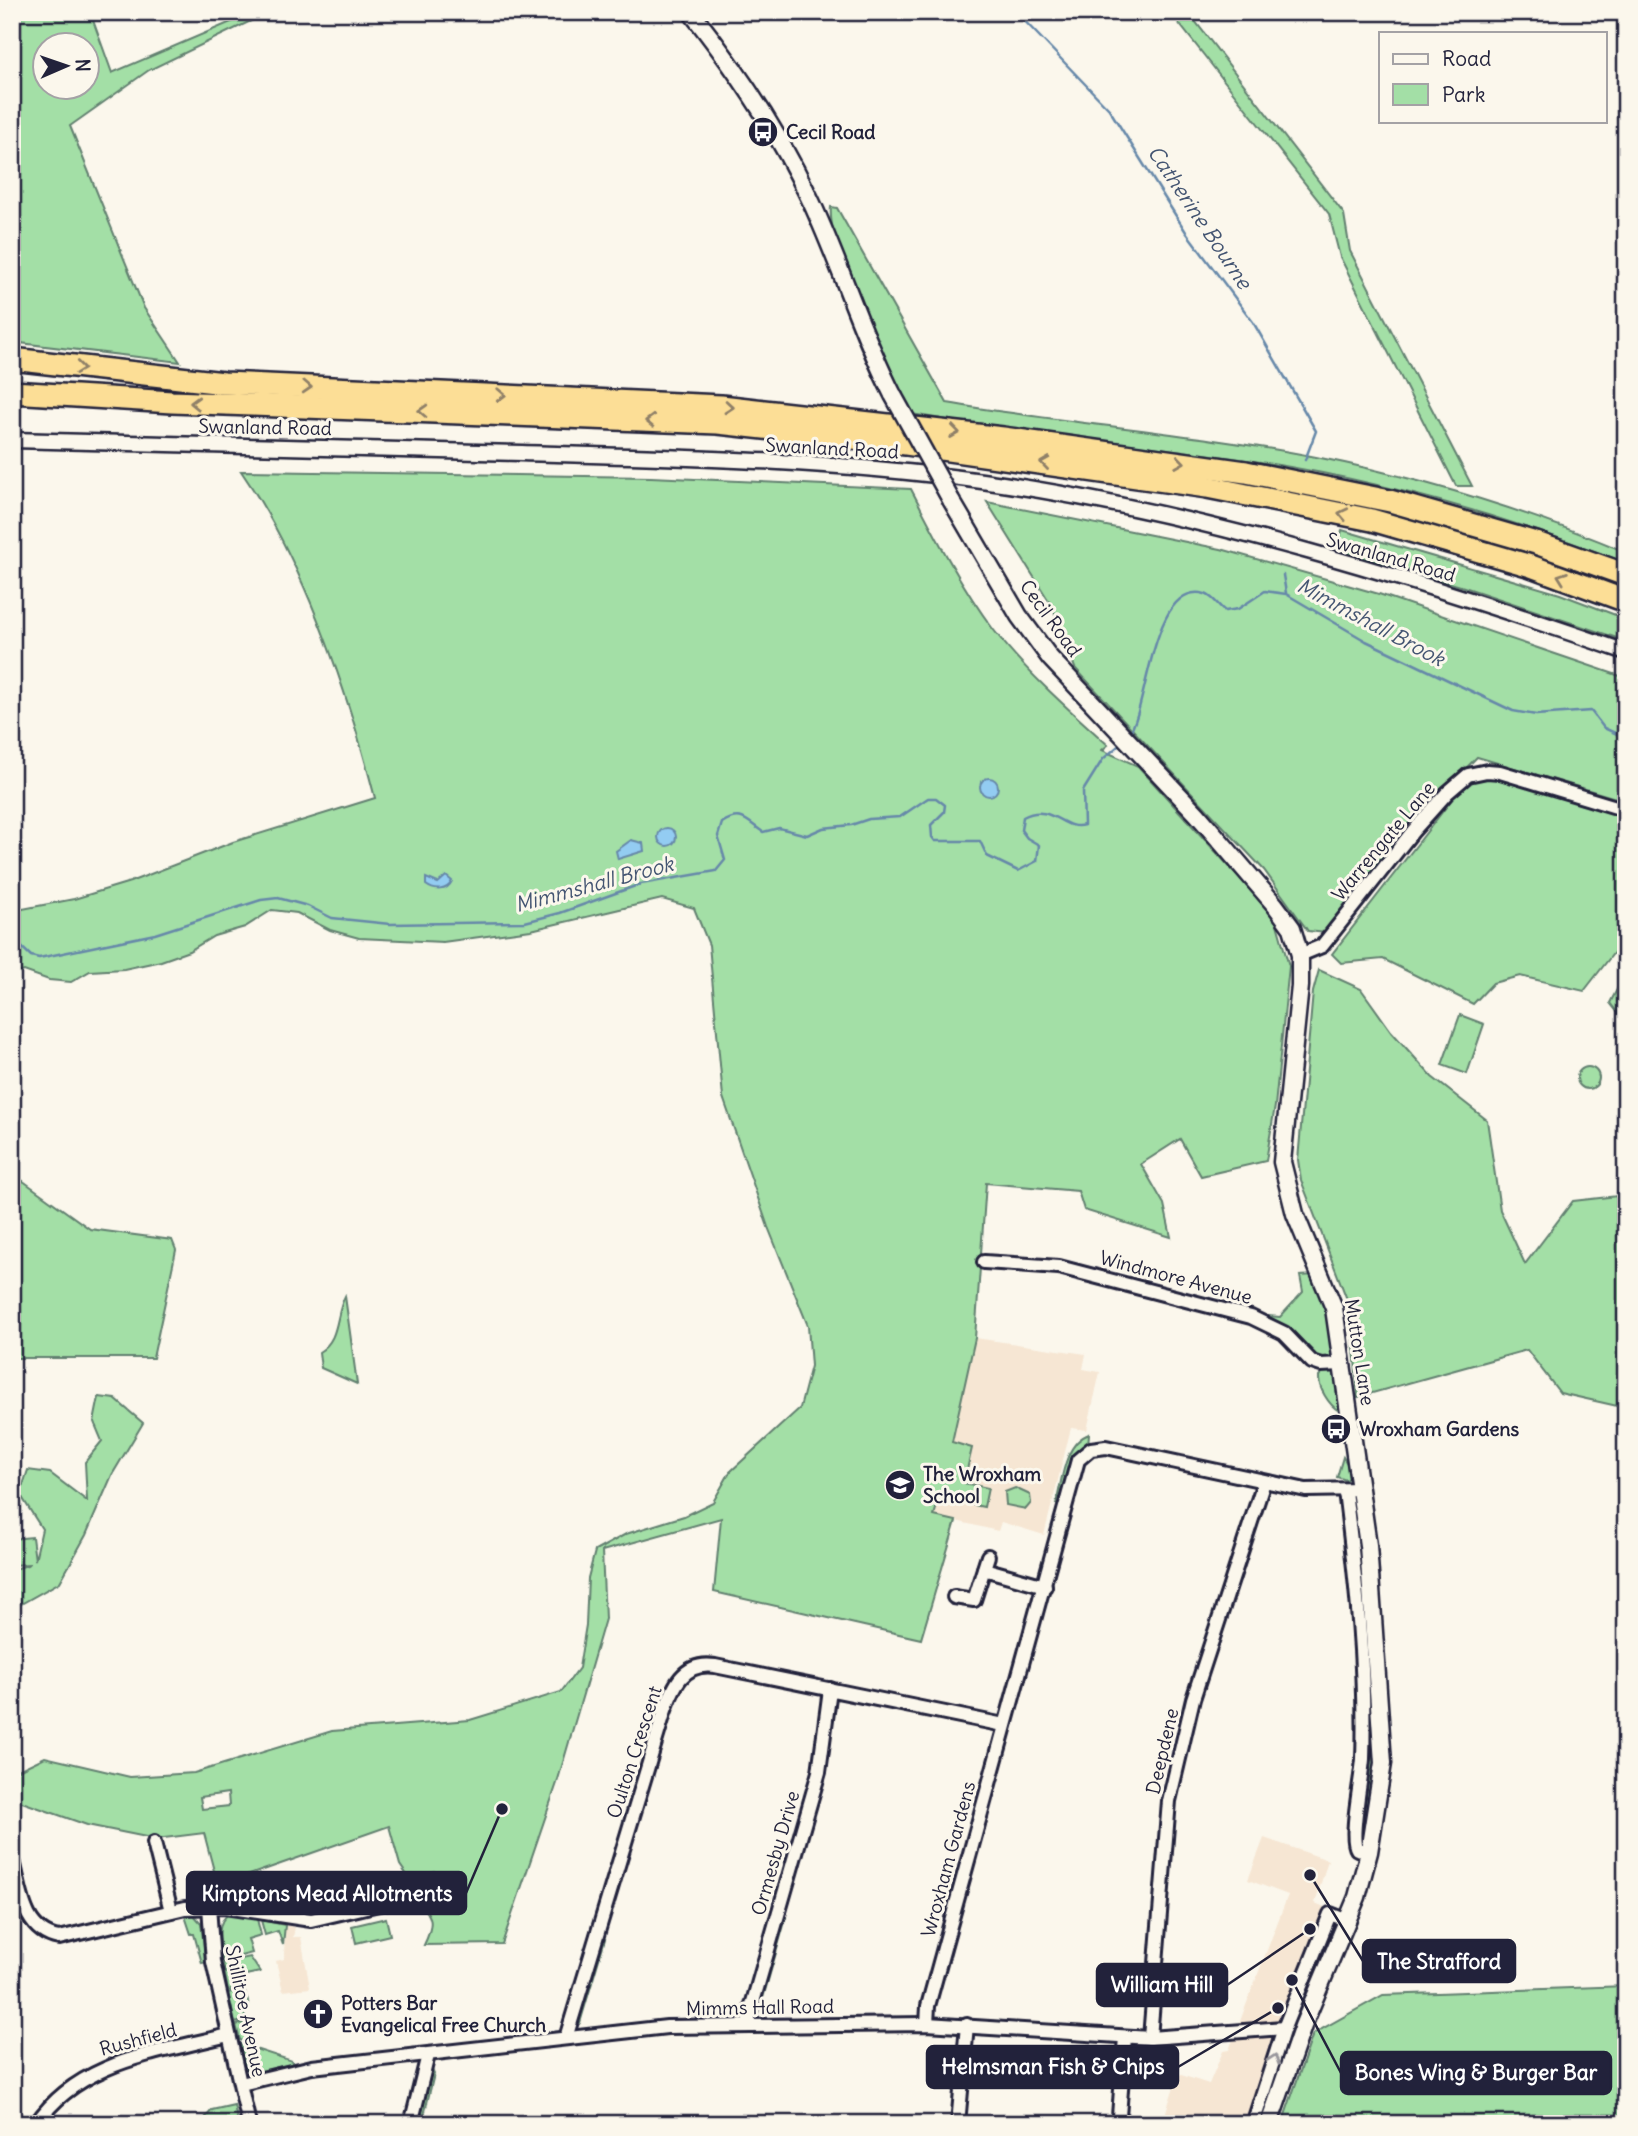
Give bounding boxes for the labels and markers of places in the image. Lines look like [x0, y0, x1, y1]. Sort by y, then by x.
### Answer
bus stop icon: Cecil Road [746, 115, 780, 149]
place label: Cecil Road [786, 120, 876, 144]
bus stop icon: Wroxham Gardens [1319, 1412, 1353, 1446]
place label: Wroxham Gardens [1359, 1417, 1520, 1441]
place label: The Wroxham School [923, 1462, 1042, 1508]
school or university icon: The Wroxham School [883, 1468, 917, 1502]
callout: Kimptons Mead Allotments [187, 1872, 466, 1914]
callout: The Strafford [1363, 1940, 1515, 1982]
callout: William Hill [1097, 1964, 1227, 2006]
place label: Potters Bar Evangelical Free Church [341, 1991, 546, 2037]
church icon: Potters Bar Evangelical Free Church [301, 1997, 335, 2031]
callout: Helmsman Fish & Chips [927, 2046, 1178, 2088]
callout: Bones Wing & Burger Bar [1341, 2052, 1611, 2094]

